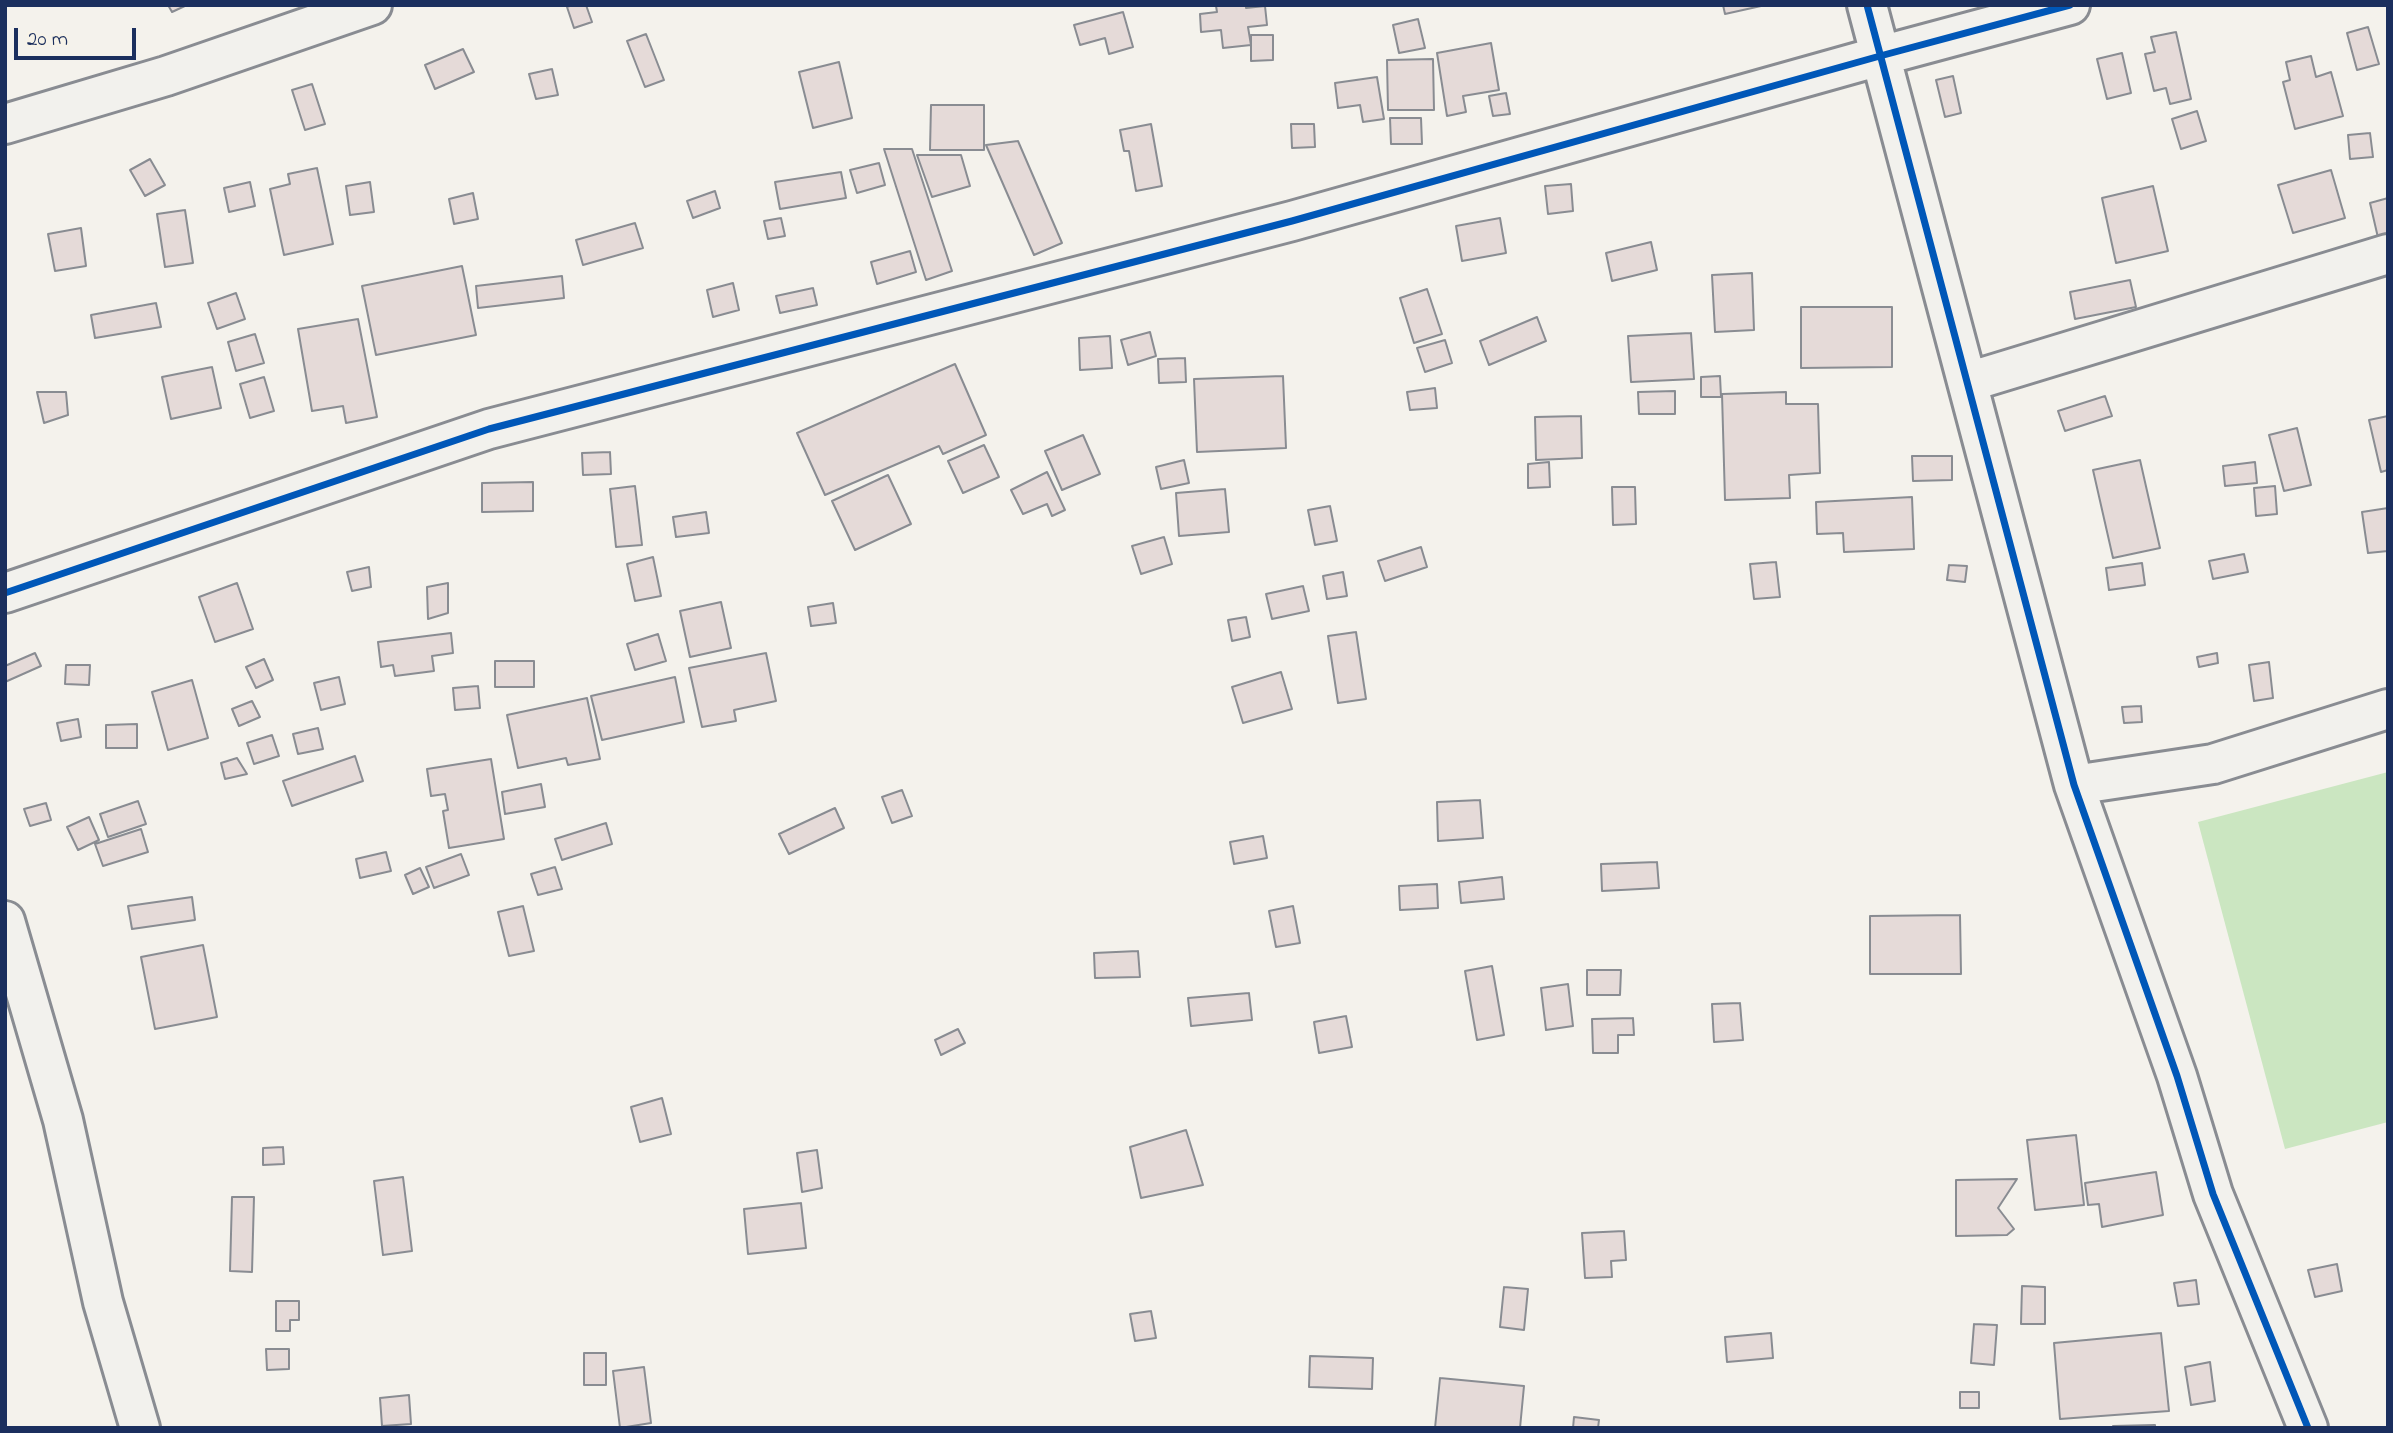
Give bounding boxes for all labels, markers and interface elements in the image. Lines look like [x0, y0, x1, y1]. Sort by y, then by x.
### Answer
scale bar [18, 14, 140, 58]
text: 20 m [27, 25, 68, 55]

